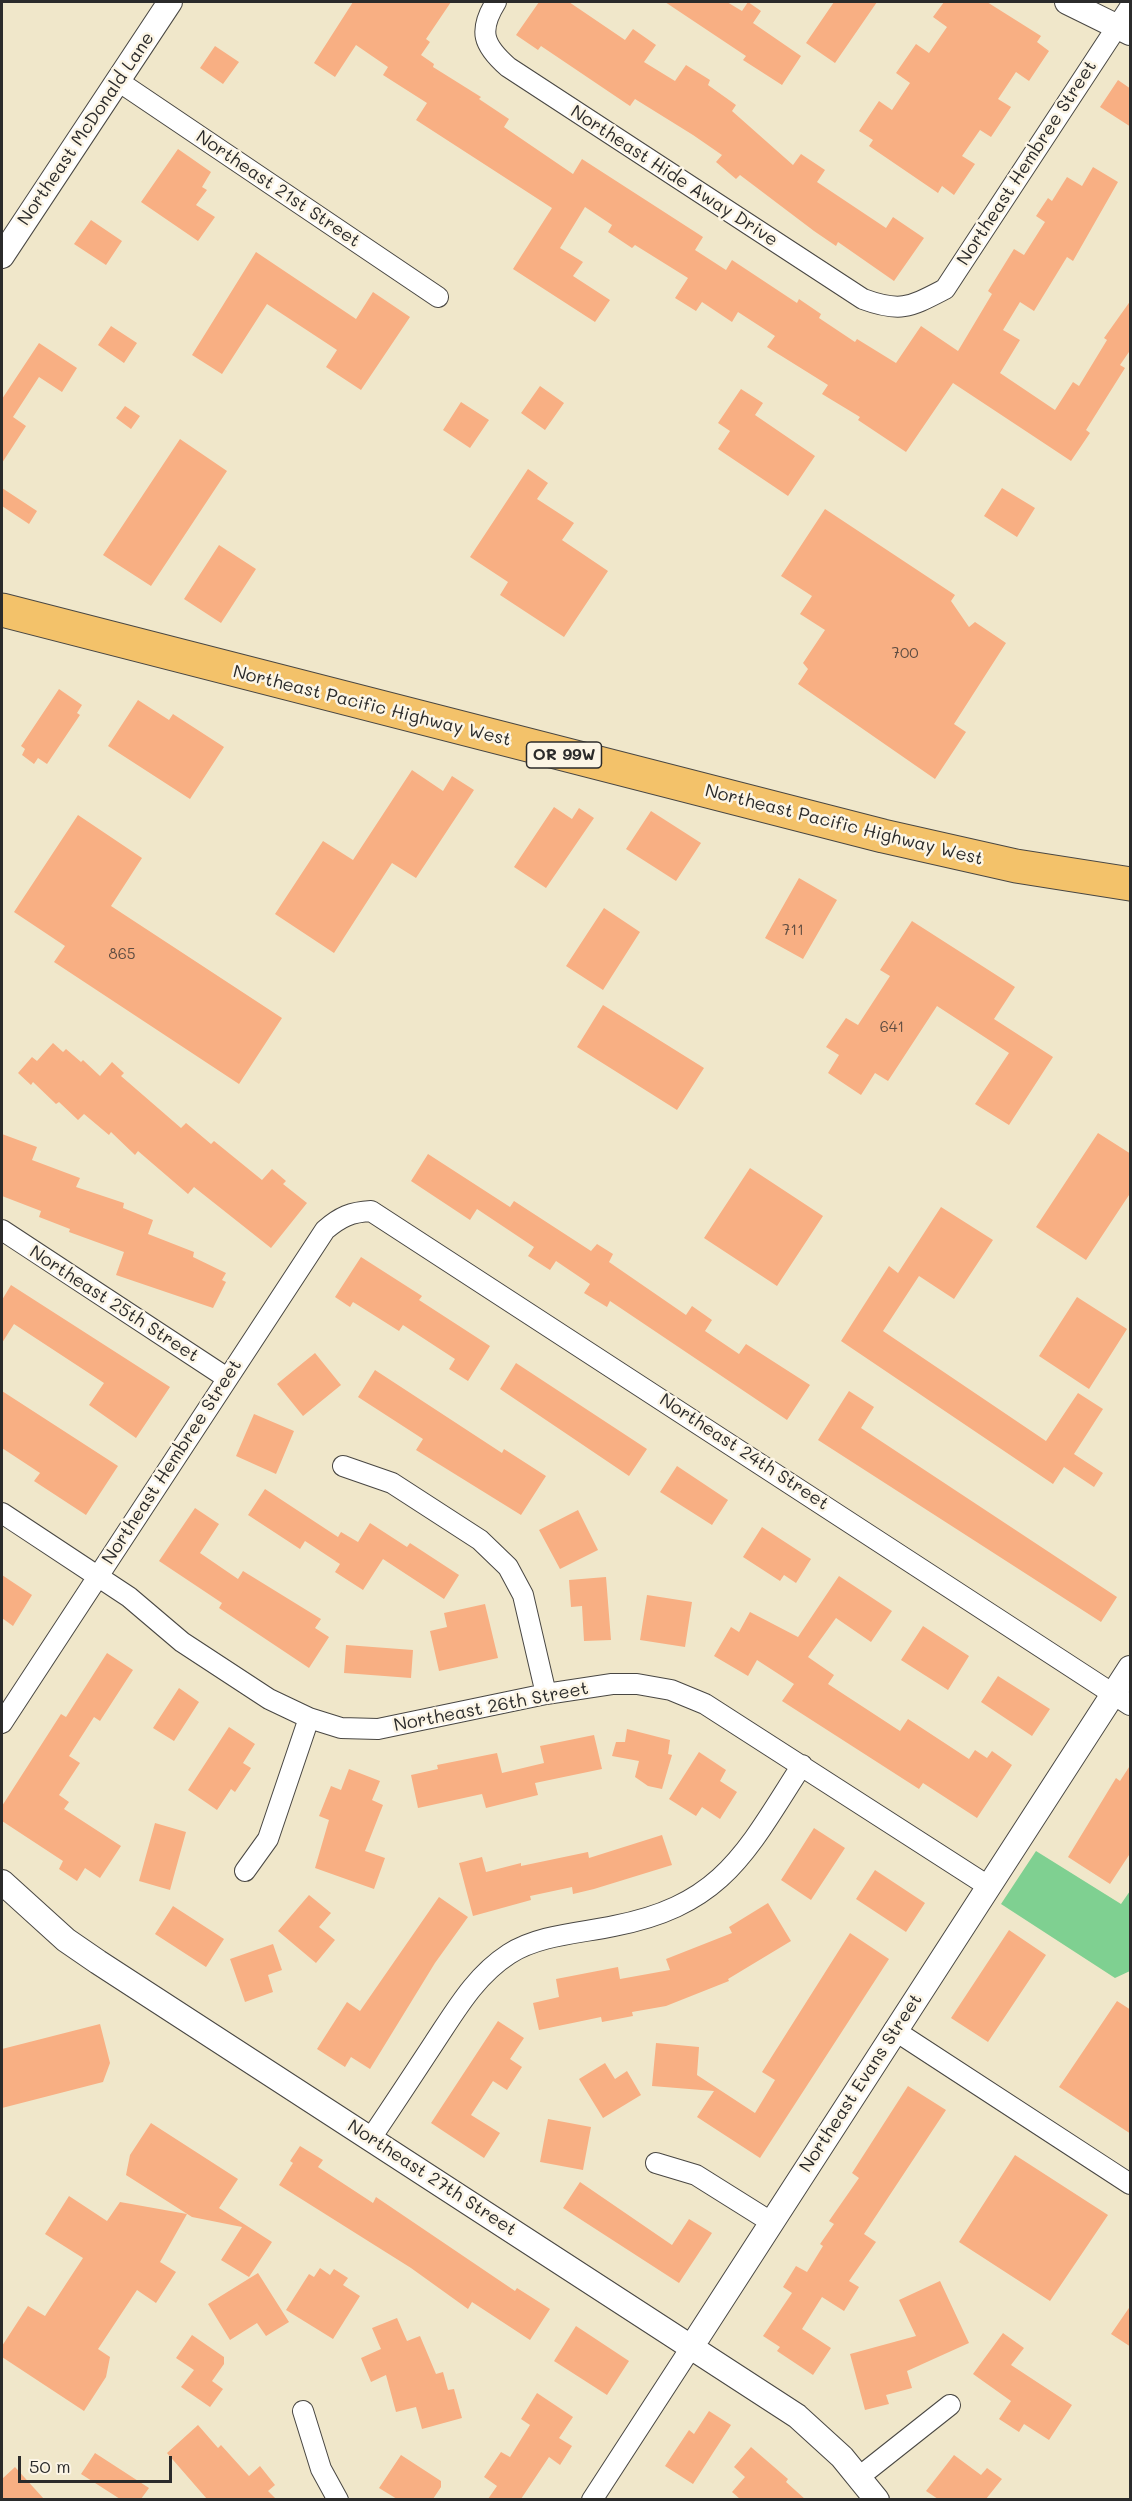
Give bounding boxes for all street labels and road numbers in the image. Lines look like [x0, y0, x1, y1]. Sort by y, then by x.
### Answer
street label: Northeast McDonald Lane [13, 28, 159, 230]
street label: Northeast Hembree Street [953, 56, 1101, 270]
street label: Northeast Hide Away Drive [566, 101, 782, 251]
street label: Northeast 21st Street [192, 126, 364, 252]
street label: Northeast Pacific Highway West [231, 661, 513, 751]
road number: OR 99W [526, 742, 602, 768]
street label: Northeast Pacific Highway West [703, 780, 985, 870]
street label: Northeast 25th Street [25, 1241, 203, 1367]
street label: Northeast Hembree Street [98, 1355, 246, 1569]
street label: Northeast 24th Street [655, 1389, 833, 1515]
street label: Northeast 26th Street [392, 1678, 590, 1736]
street label: Northeast Evans Street [795, 1990, 927, 2176]
street label: Northeast 27th Street [344, 2115, 520, 2241]

